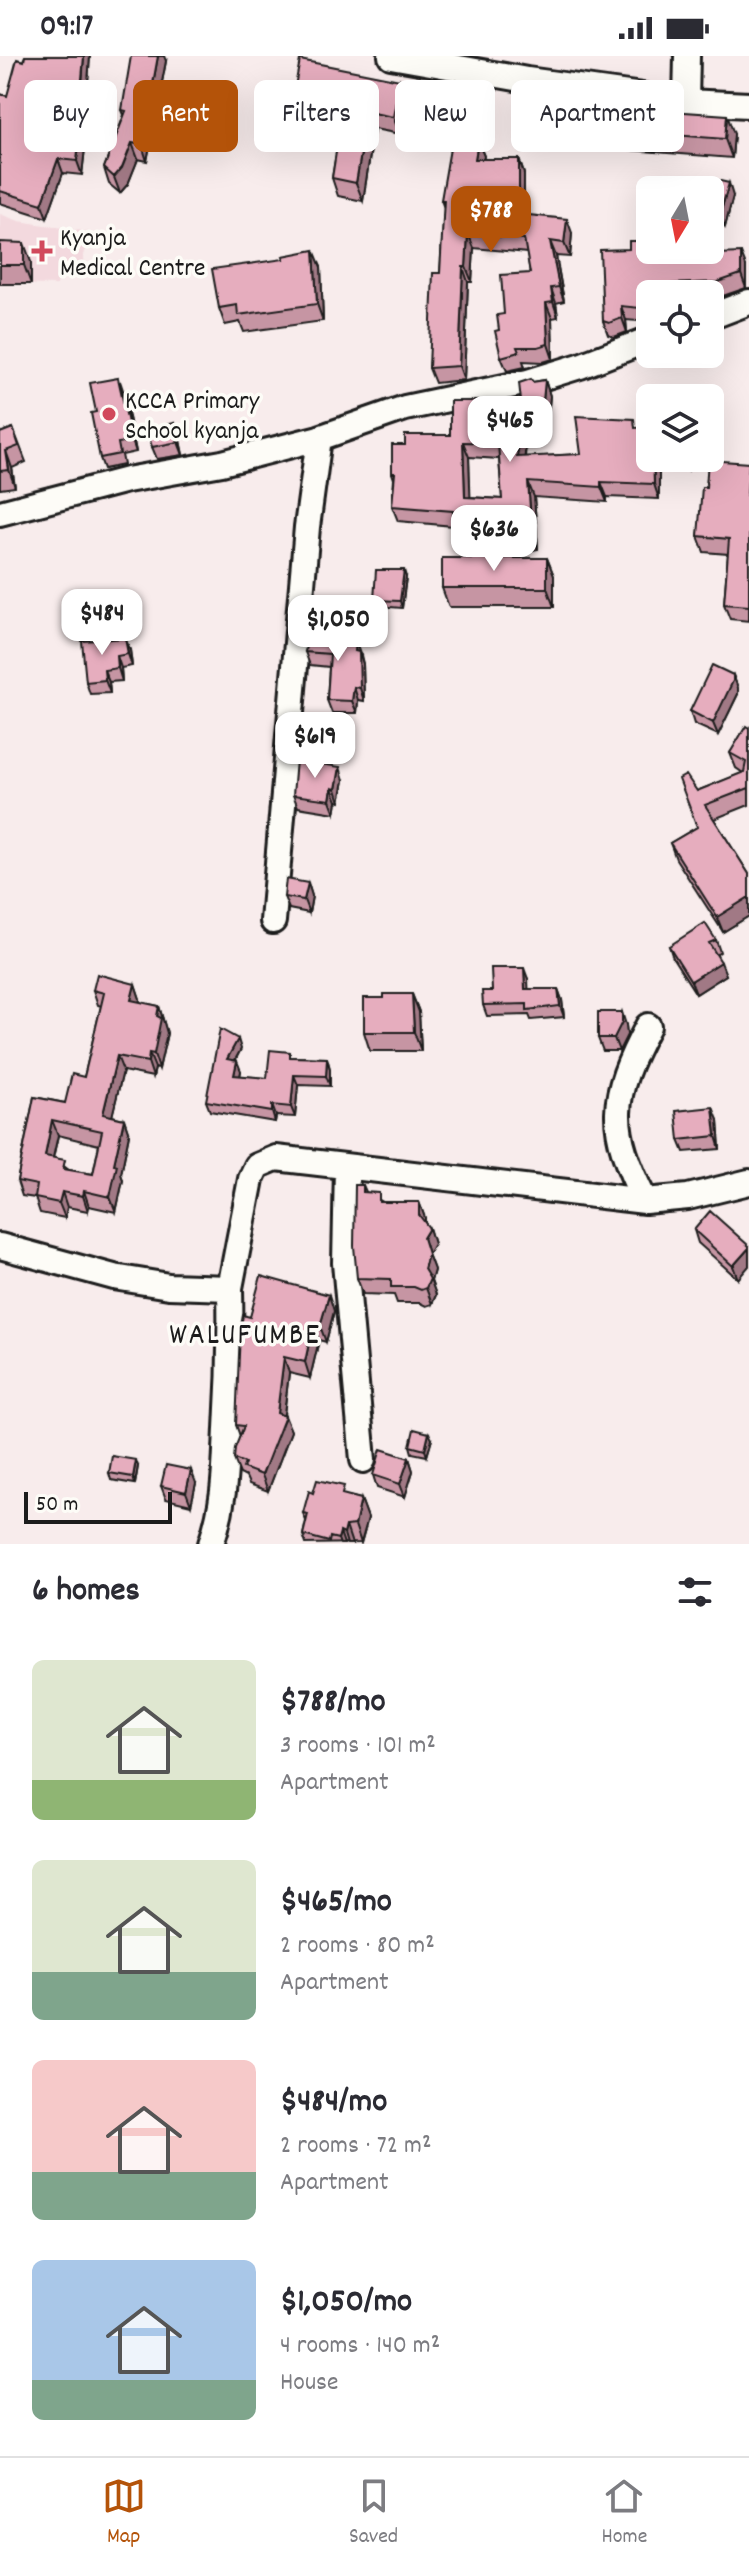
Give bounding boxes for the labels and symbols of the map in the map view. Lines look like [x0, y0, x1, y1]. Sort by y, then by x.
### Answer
north arrow [636, 176, 724, 264]
pin: $788 [444, 186, 538, 254]
place label: Kyanja Medical Centre [60, 221, 205, 288]
marker: Kyanja Medical Centre [31, 240, 53, 262]
place label: KCCA Primary School kyanja [125, 384, 260, 451]
pin: $465 [463, 396, 557, 464]
marker: KCCA Primary School kyanja [100, 405, 118, 423]
pin: $636 [447, 505, 541, 573]
pin: $484 [55, 589, 149, 657]
pin: $1,050 [273, 595, 403, 663]
pin: $619 [268, 712, 362, 780]
district label: WALUFUMBE [169, 1316, 321, 1359]
scale bar [24, 1488, 172, 1524]

